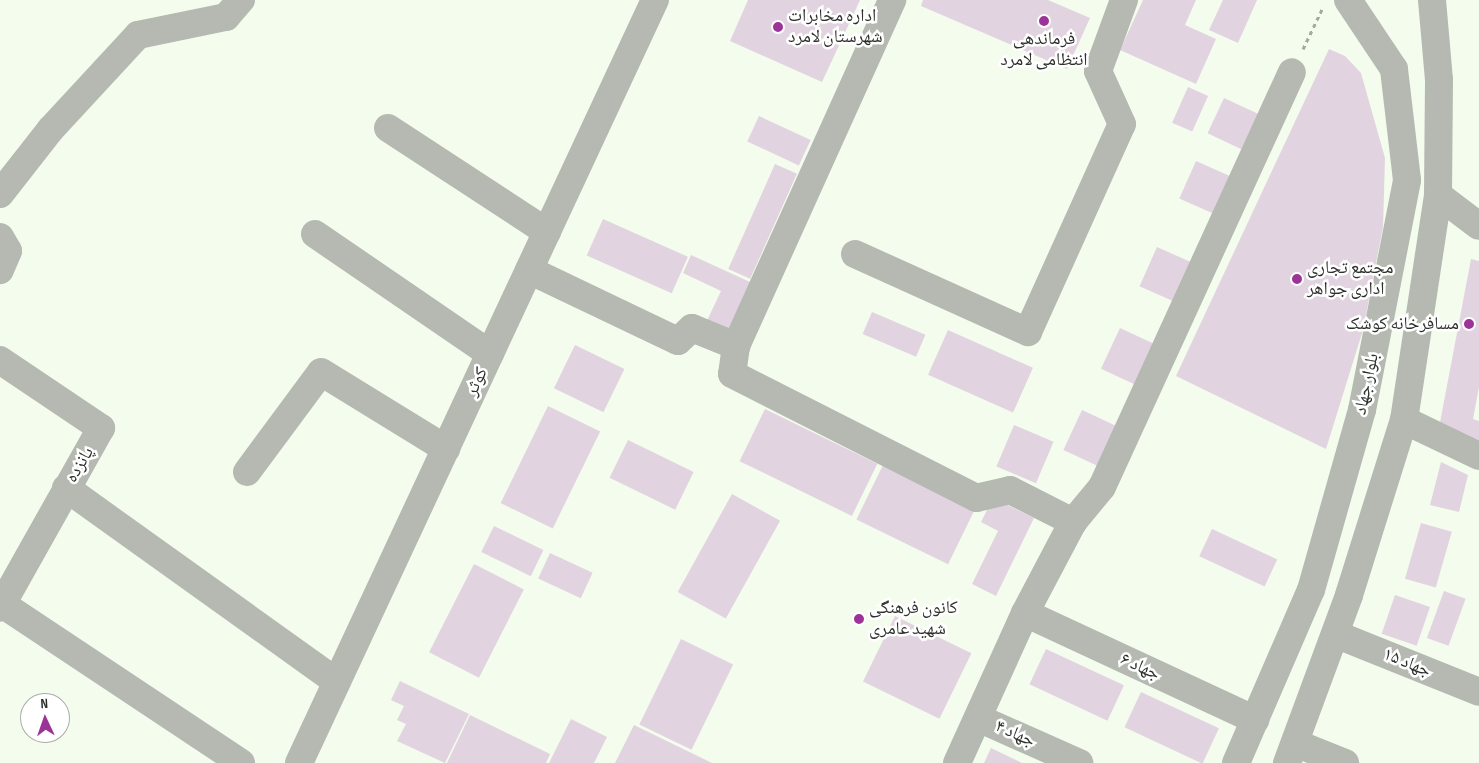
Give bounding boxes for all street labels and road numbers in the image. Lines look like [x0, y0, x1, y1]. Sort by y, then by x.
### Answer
street label: بلوار جهاد [1350, 351, 1384, 417]
street label: کوثر [461, 364, 493, 400]
street label: پانزده [61, 443, 99, 487]
street label: جهاد ۱۵ [1380, 644, 1434, 682]
street label: جهاد ۶ [1117, 648, 1163, 686]
street label: جهاد ۴ [992, 716, 1038, 752]

